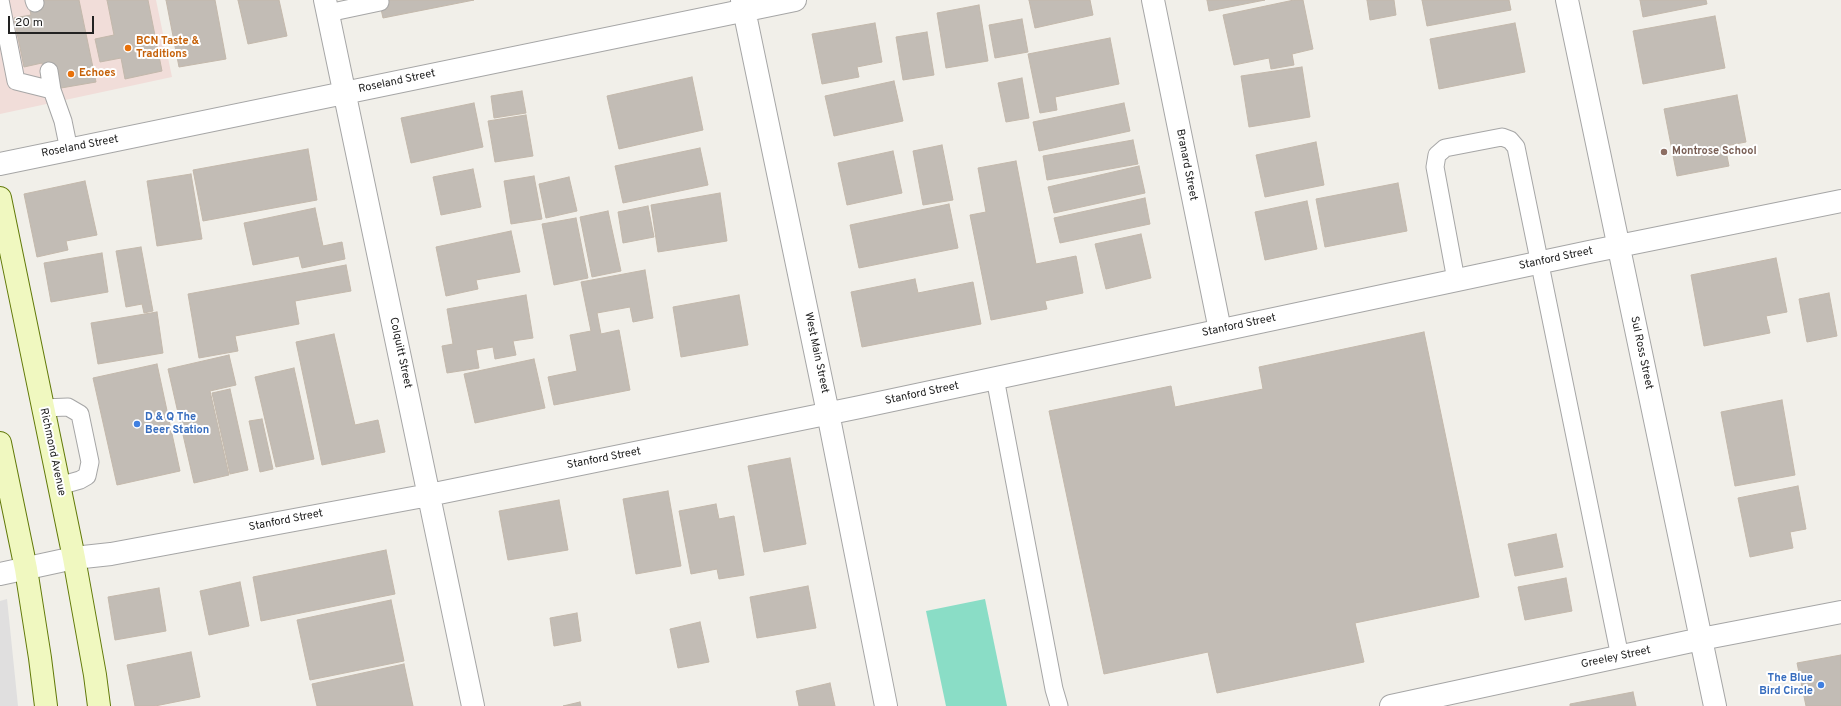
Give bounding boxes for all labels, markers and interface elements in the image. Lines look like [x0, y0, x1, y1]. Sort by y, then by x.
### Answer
scale bar [10, 8, 96, 34]
text: 20 m [15, 15, 43, 31]
place label: BCN Taste & Traditions [136, 35, 199, 61]
marker: BCN Taste & Traditions [123, 43, 133, 53]
place label: Echoes [79, 67, 116, 81]
street label: Roseland Street [357, 67, 437, 97]
marker: Echoes [66, 69, 76, 79]
street label: Branard Street [1173, 128, 1199, 202]
street label: Roseland Street [40, 133, 120, 161]
place label: Montrose School [1672, 145, 1757, 159]
marker: Montrose School [1659, 147, 1669, 157]
street label: Stanford Street [1518, 245, 1594, 273]
street label: West Main Street [801, 311, 831, 395]
street label: Stanford Street [1201, 312, 1277, 340]
street label: Sul Ross Street [1627, 315, 1655, 391]
street label: Colquitt Street [386, 316, 414, 390]
street label: Stanford Street [884, 380, 960, 408]
street label: Richmond Avenue [36, 407, 68, 497]
place label: D & Q The Beer Station [145, 411, 209, 437]
marker: D & Q The Beer Station [132, 419, 142, 429]
street label: Stanford Street [566, 445, 642, 473]
street label: Stanford Street [248, 507, 324, 535]
street label: Greeley Street [1580, 644, 1652, 672]
place label: The Blue Bird Circle [1759, 672, 1813, 698]
marker: The Blue Bird Circle [1816, 680, 1826, 690]

